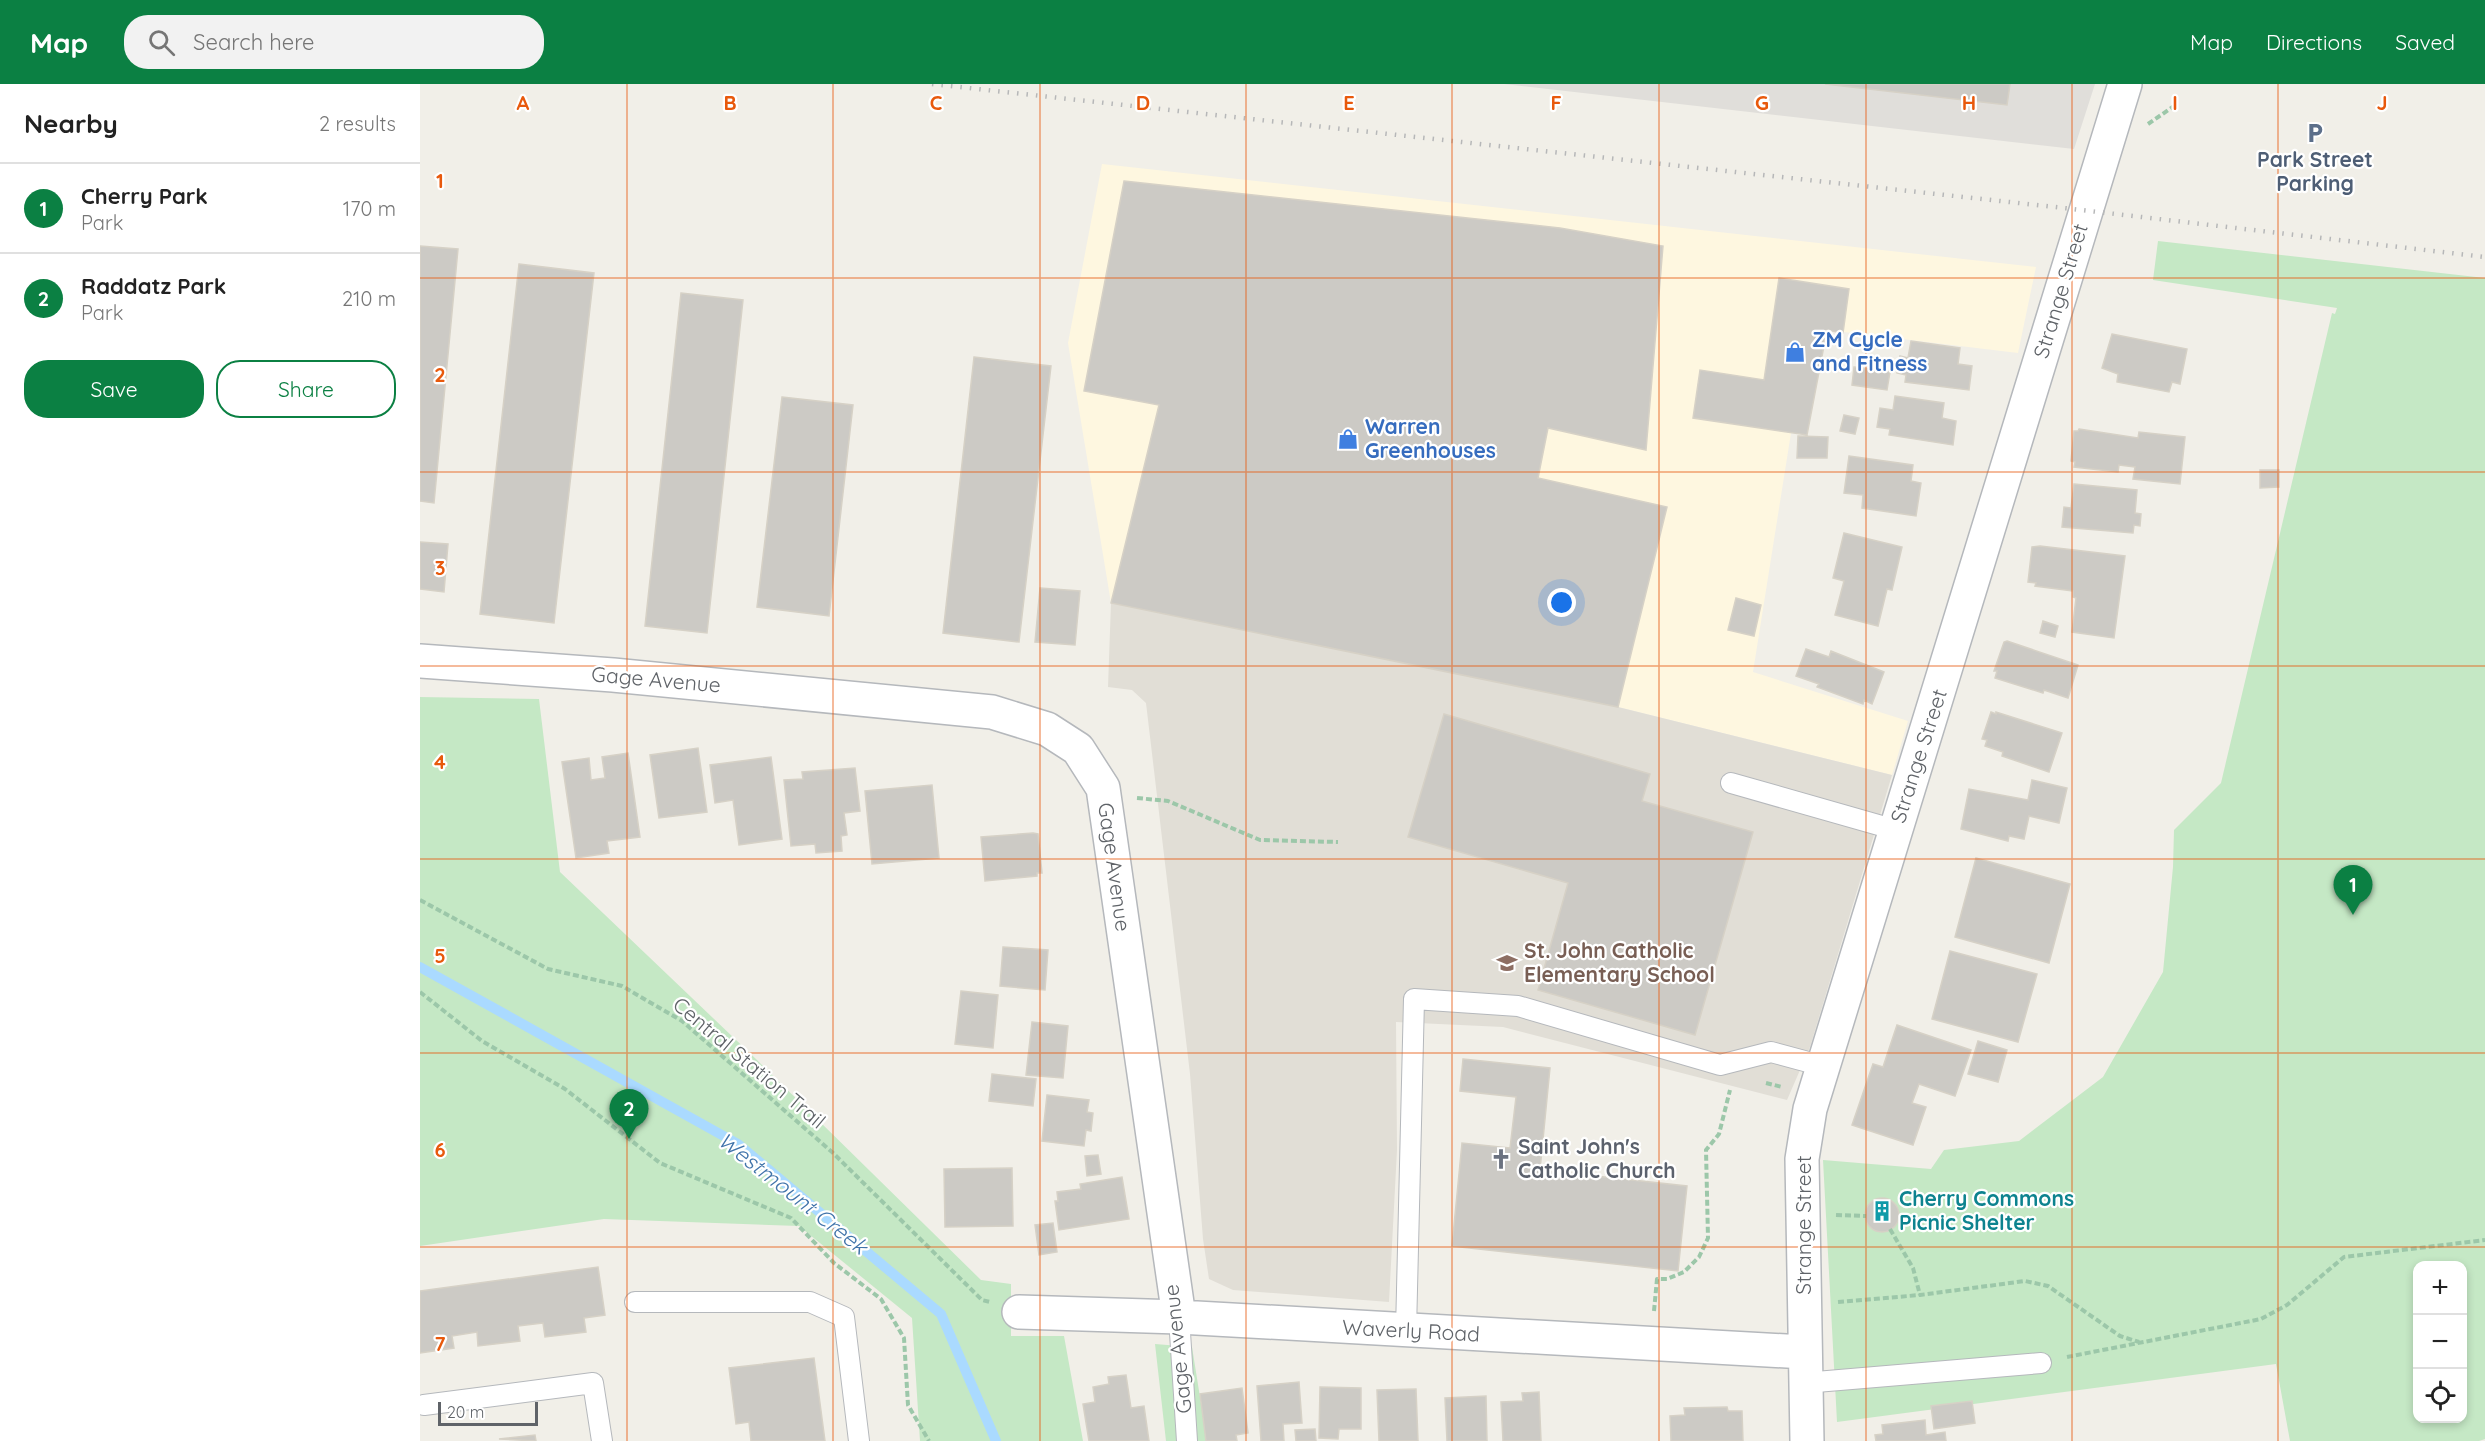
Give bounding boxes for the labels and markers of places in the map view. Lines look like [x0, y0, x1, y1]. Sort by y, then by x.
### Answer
parking icon: Park Street Parking [2303, 121, 2327, 145]
place label: Park Street Parking [2257, 146, 2373, 196]
place label: ZM Cycle and Fitness [1812, 326, 1927, 376]
shop icon: ZM Cycle and Fitness [1783, 340, 1807, 364]
place label: Warren Greenhouses [1365, 413, 1496, 463]
shop icon: Warren Greenhouses [1336, 427, 1360, 451]
pin: 1 [2334, 866, 2372, 915]
place label: St. John Catholic Elementary School [1524, 937, 1715, 987]
school or university icon: St. John Catholic Elementary School [1495, 951, 1519, 975]
pin: 2 [610, 1090, 648, 1139]
place label: Saint John's Catholic Church [1518, 1133, 1675, 1183]
church icon: Saint John's Catholic Church [1489, 1147, 1513, 1171]
place label: Cherry Commons Picnic Shelter [1899, 1185, 2074, 1235]
building icon: Cherry Commons Picnic Shelter [1870, 1199, 1894, 1223]

